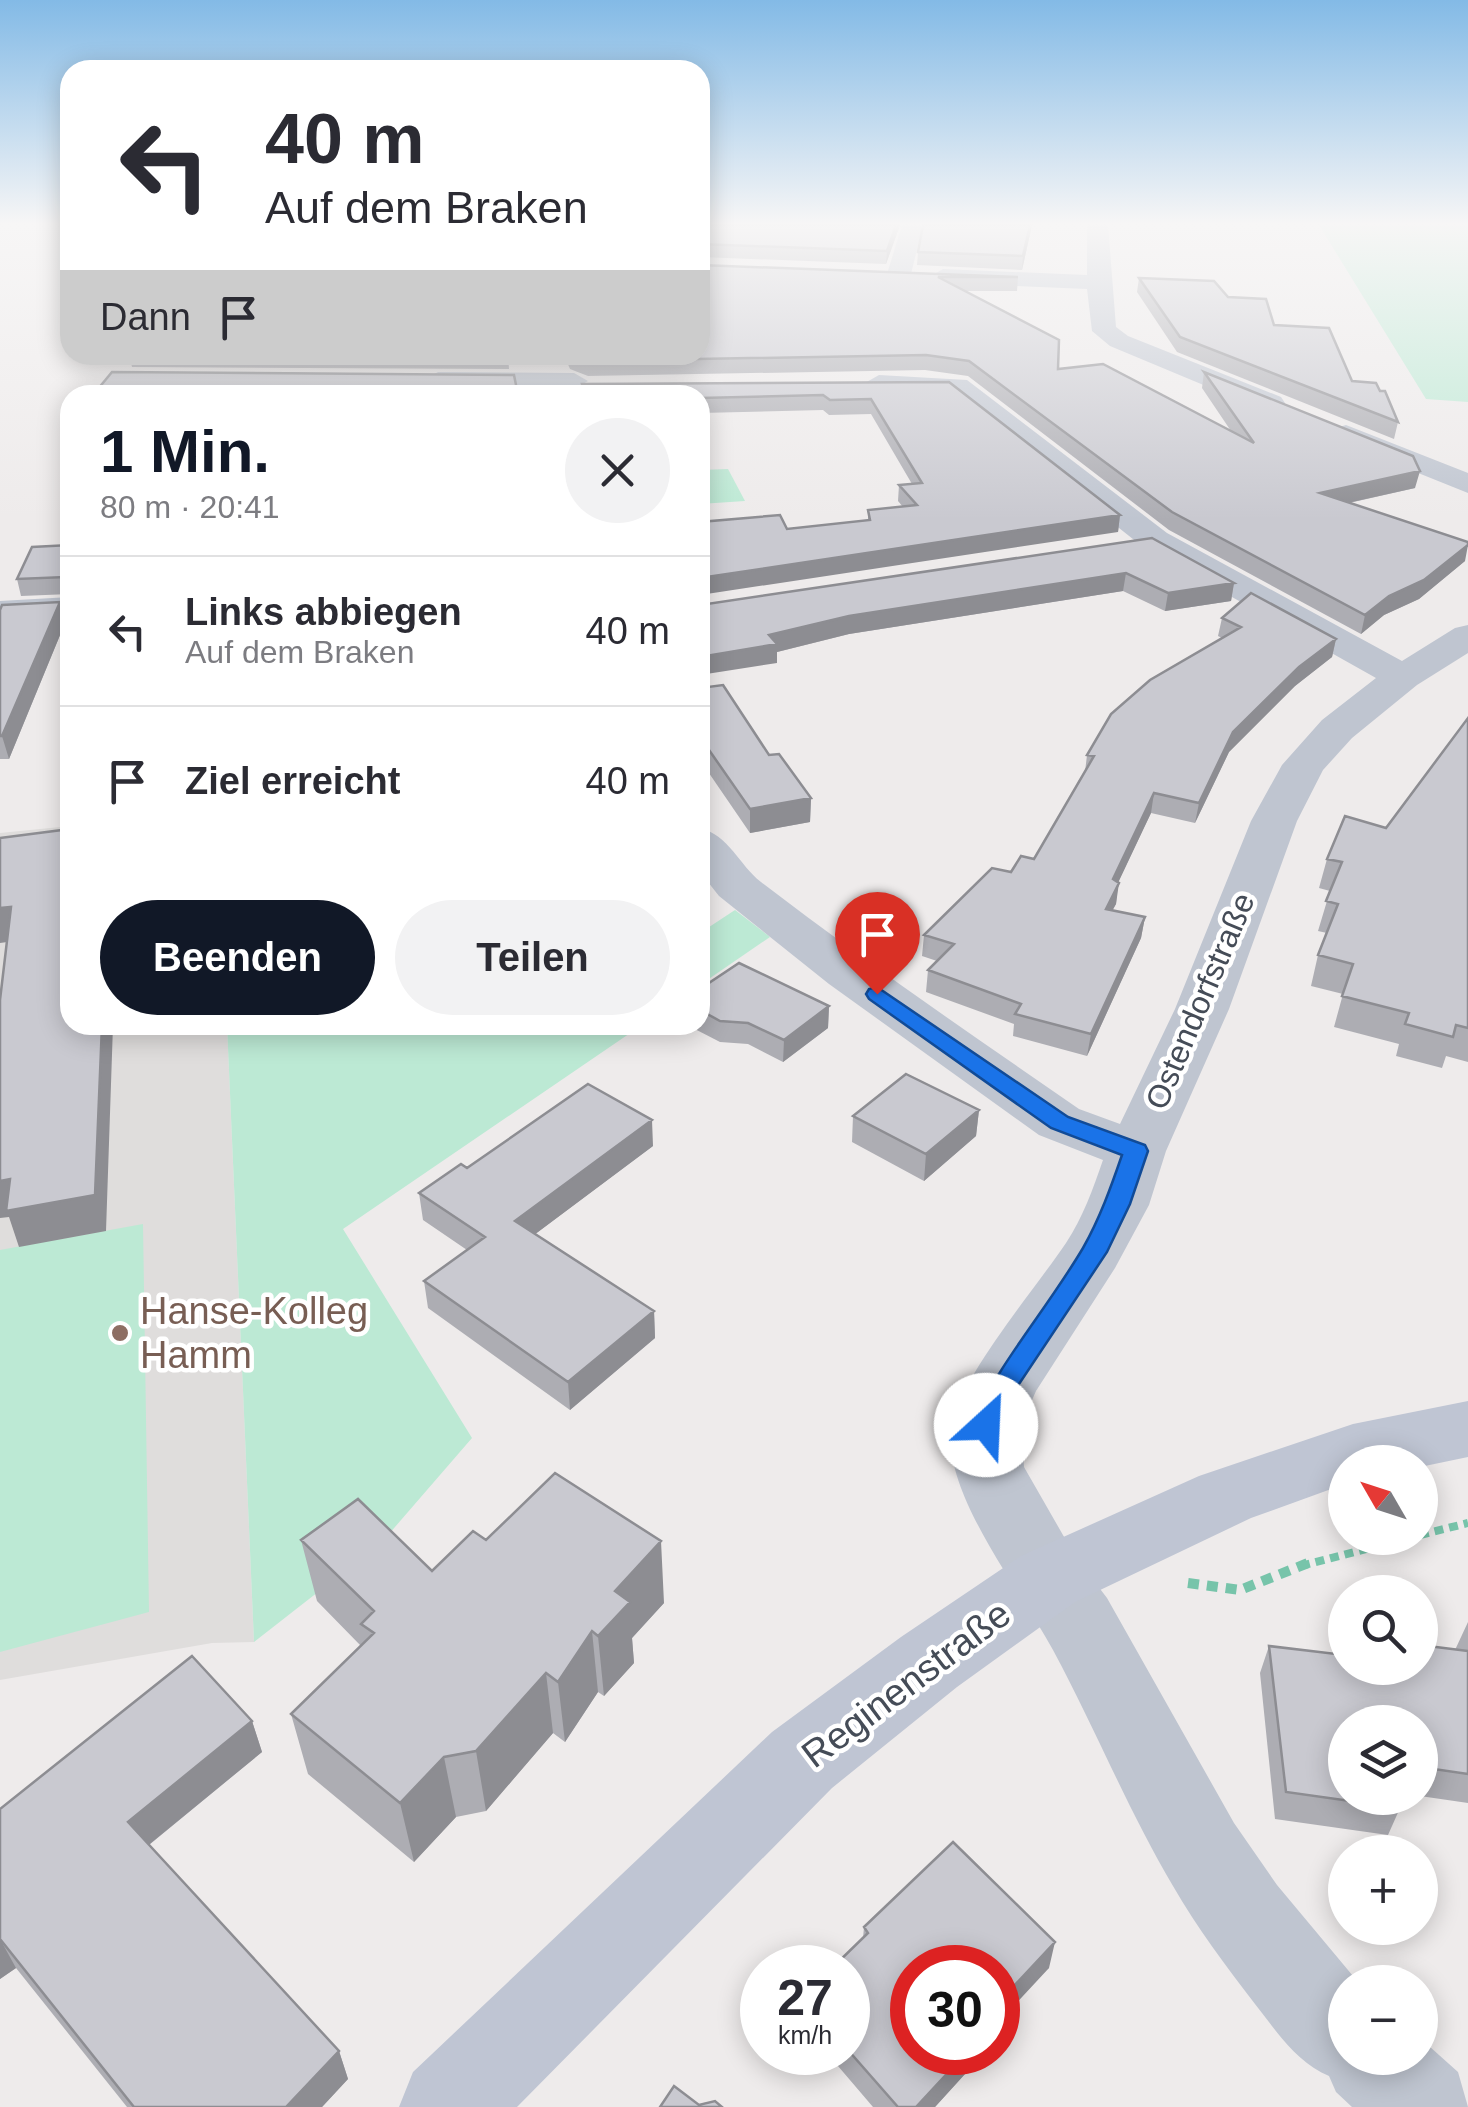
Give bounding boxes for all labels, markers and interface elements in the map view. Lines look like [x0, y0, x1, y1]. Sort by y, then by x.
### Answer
icon: left [100, 100, 230, 230]
text: 40 m [265, 100, 425, 178]
text: Auf dem Braken [265, 182, 588, 233]
icon: arrive [211, 290, 266, 345]
text: Dann [100, 296, 191, 338]
text: 1 Min. [100, 418, 270, 485]
button: close [565, 418, 670, 523]
text: 80 m · 20:41 [100, 489, 280, 525]
text: Links abbiegen [185, 591, 462, 633]
icon: left [100, 604, 155, 659]
text: 40 m [586, 610, 670, 652]
text: Auf dem Braken [185, 634, 414, 670]
icon: arrive [100, 754, 155, 809]
text: Ziel erreicht [185, 760, 400, 802]
text: 40 m [586, 760, 670, 802]
street label: Ostendorfstraße [1138, 888, 1262, 1114]
pin [835, 892, 920, 995]
button: Beenden [100, 900, 375, 1015]
button: Teilen [395, 900, 670, 1015]
icon: arrive [850, 907, 905, 962]
place label: Hanse-Kolleg Hamm [140, 1290, 368, 1376]
marker: Hanse-Kolleg Hamm [109, 1322, 131, 1344]
position arrow [934, 1373, 1038, 1477]
north arrow [1328, 1445, 1438, 1555]
map controls [1328, 1445, 1438, 2075]
button: search [1328, 1575, 1438, 1685]
street label: Reginenstraße [794, 1592, 1018, 1776]
button: layers [1328, 1705, 1438, 1815]
button: + [1328, 1835, 1438, 1945]
speed limit sign: 30 [890, 1945, 1020, 2075]
button: − [1328, 1965, 1438, 2075]
text: 27 [777, 1970, 833, 2026]
text: km/h [778, 2021, 832, 2049]

